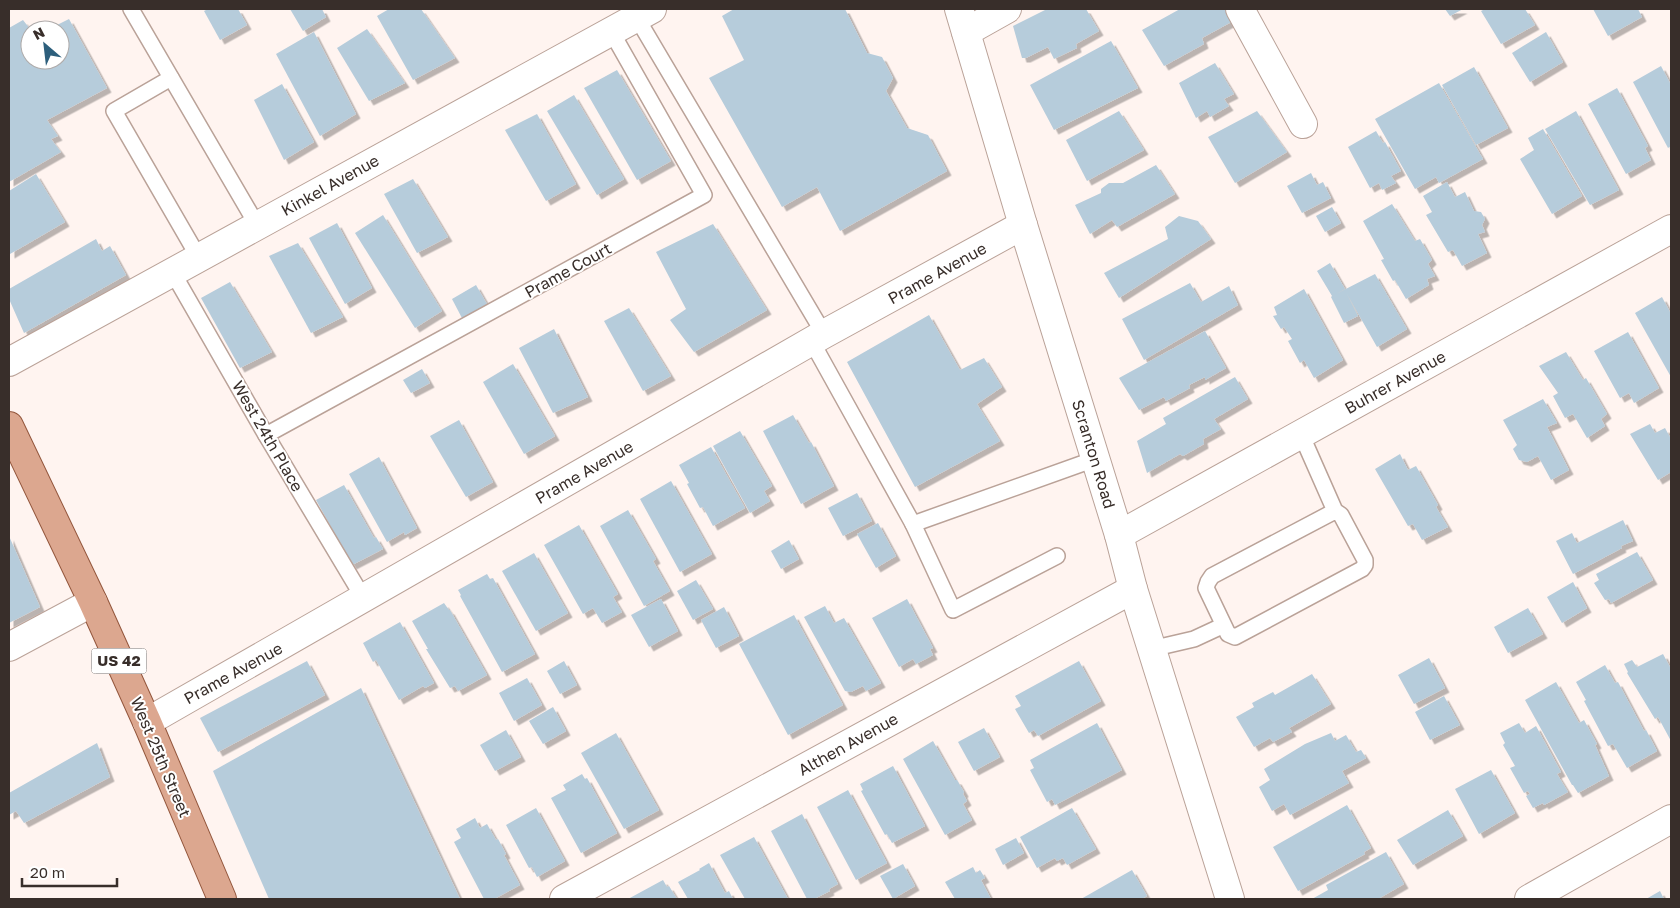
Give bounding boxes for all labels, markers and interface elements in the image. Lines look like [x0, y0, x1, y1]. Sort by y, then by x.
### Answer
north arrow [20, 20, 70, 70]
text: N [30, 23, 47, 43]
street label: Kinkel Avenue [278, 150, 382, 220]
street label: Prame Court [521, 238, 615, 302]
street label: Prame Avenue [884, 238, 990, 308]
street label: Buhrer Avenue [1341, 346, 1449, 418]
street label: West 24th Place [228, 377, 308, 495]
street label: Scranton Road [1068, 397, 1120, 511]
street label: Prame Avenue [532, 436, 636, 508]
street label: Prame Avenue [180, 638, 286, 708]
road number: US 42 [92, 648, 146, 674]
street label: West 25th Street [127, 694, 195, 820]
street label: Althen Avenue [795, 708, 901, 780]
scale bar [22, 856, 118, 888]
text: 20 m [30, 863, 65, 881]

